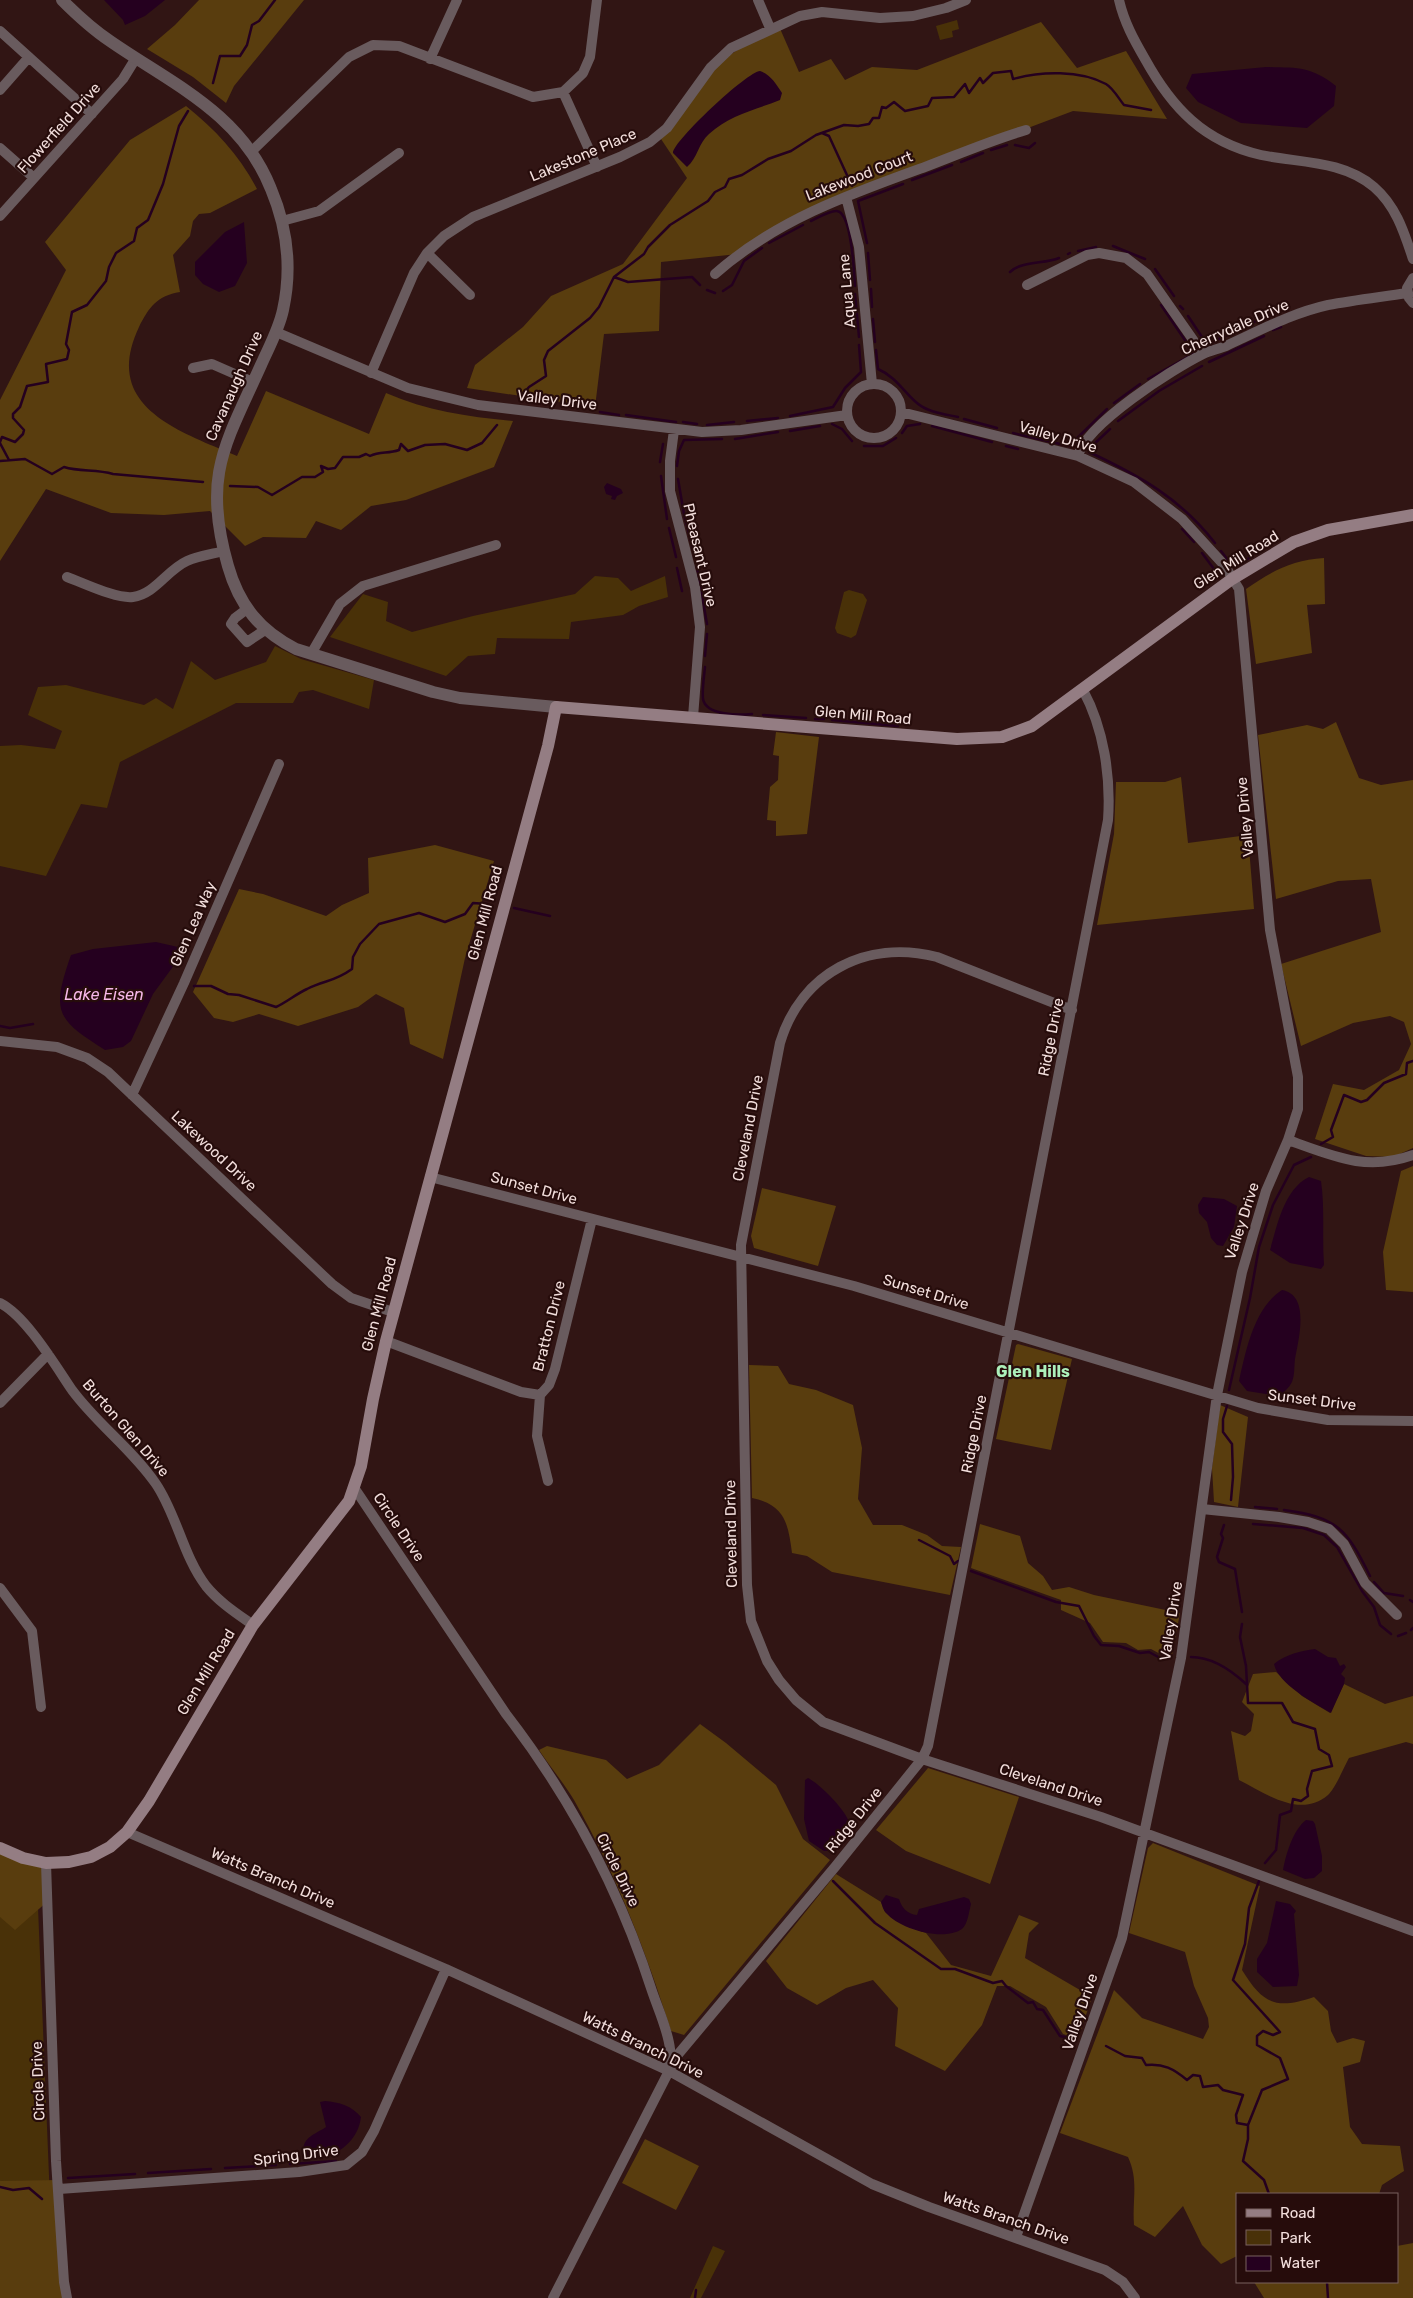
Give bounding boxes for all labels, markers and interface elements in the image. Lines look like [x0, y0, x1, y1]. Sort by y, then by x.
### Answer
street label: Flowerfield Drive [14, 79, 104, 177]
street label: Lakestone Place [527, 124, 639, 186]
street label: Lakewood Court [803, 147, 915, 205]
street label: Aqua Lane [835, 253, 859, 329]
street label: Cherrydale Drive [1178, 295, 1292, 359]
street label: Cavanaugh Drive [202, 328, 266, 444]
street label: Valley Drive [516, 386, 598, 414]
street label: Valley Drive [1017, 417, 1099, 457]
street label: Pheasant Drive [679, 501, 721, 609]
street label: Glen Mill Road [1190, 527, 1282, 593]
street label: Glen Mill Road [814, 702, 912, 728]
street label: Valley Drive [1233, 776, 1257, 858]
street label: Glen Mill Road [464, 864, 506, 962]
street label: Glen Lea Way [166, 879, 220, 969]
water label: Lake Eisen [64, 985, 144, 1004]
street label: Ridge Drive [1035, 996, 1067, 1078]
street label: Cleveland Drive [729, 1073, 767, 1183]
street label: Lakewood Drive [168, 1107, 260, 1195]
street label: Sunset Drive [489, 1168, 579, 1208]
street label: Valley Drive [1221, 1180, 1263, 1262]
street label: Glen Mill Road [358, 1255, 400, 1353]
street label: Sunset Drive [881, 1270, 971, 1314]
street label: Bratton Drive [529, 1279, 569, 1373]
district label: Glen Hills [996, 1362, 1070, 1381]
street label: Burton Glen Drive [79, 1376, 173, 1480]
street label: Sunset Drive [1267, 1386, 1357, 1414]
street label: Ridge Drive [958, 1393, 990, 1475]
street label: Cleveland Drive [721, 1480, 741, 1588]
street label: Circle Drive [369, 1489, 429, 1565]
street label: Valley Drive [1156, 1580, 1186, 1662]
street label: Glen Mill Road [173, 1626, 239, 1718]
street label: Cleveland Drive [997, 1760, 1105, 1810]
street label: Ridge Drive [822, 1783, 886, 1857]
street label: Circle Drive [593, 1830, 643, 1910]
street label: Watts Branch Drive [208, 1844, 338, 1912]
street label: Valley Drive [1058, 1971, 1102, 2053]
street label: Watts Branch Drive [579, 2008, 707, 2082]
street label: Circle Drive [28, 2041, 48, 2121]
street label: Spring Drive [253, 2141, 339, 2169]
street label: Watts Branch Drive [940, 2188, 1072, 2248]
legend [1236, 2193, 1398, 2283]
text: Road [1280, 2204, 1316, 2222]
text: Park [1280, 2229, 1311, 2247]
text: Water [1280, 2254, 1320, 2272]

